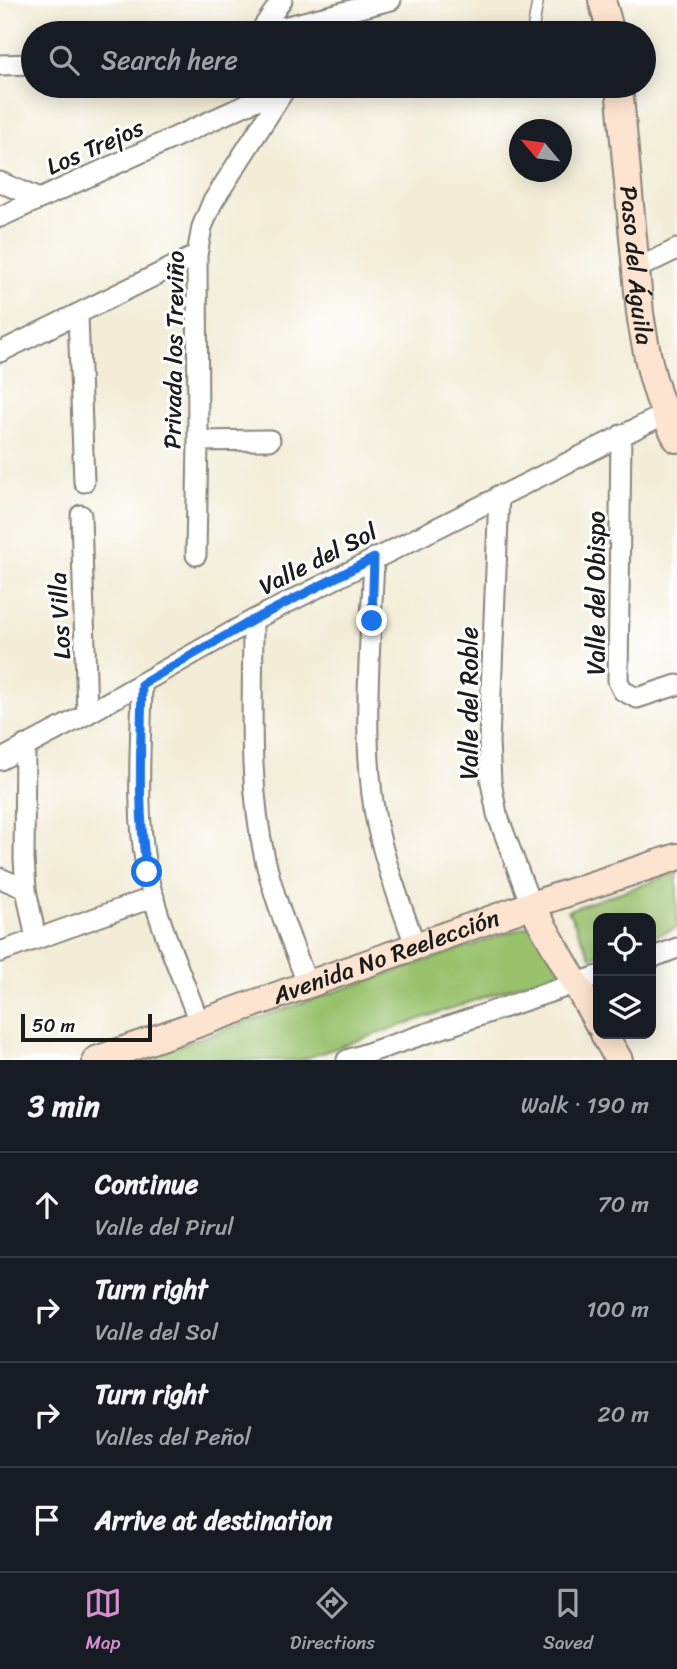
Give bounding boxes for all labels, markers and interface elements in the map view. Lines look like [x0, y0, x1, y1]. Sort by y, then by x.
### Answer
search box [21, 21, 656, 98]
text: Search here [101, 37, 238, 83]
icon: search [45, 41, 83, 79]
street label: Los Trejos [39, 106, 152, 187]
north arrow [509, 119, 572, 182]
street label: Paso del Águila [607, 184, 666, 348]
street label: Privada los Treviño [151, 250, 197, 450]
street label: Valle del Sol [251, 511, 386, 607]
street label: Valle del Obispo [575, 511, 617, 675]
street label: Los Villa [37, 571, 83, 661]
route end [356, 605, 387, 636]
street label: Valle del Roble [448, 627, 490, 779]
route start [131, 856, 162, 887]
street label: Avenida No Reelección [266, 897, 505, 1017]
map controls [593, 913, 656, 1039]
button: locate [593, 913, 656, 976]
button: layers [593, 976, 656, 1039]
text: 50 m [32, 1009, 75, 1042]
scale bar [21, 1011, 152, 1043]
text: 3 min [28, 1079, 100, 1133]
text: Walk · 190 m [521, 1085, 649, 1126]
text: Continue [95, 1161, 198, 1207]
text: 70 m [598, 1184, 649, 1225]
icon: ahead [28, 1186, 66, 1224]
text: Valle del Pirul [95, 1207, 234, 1248]
text: Turn right [95, 1266, 208, 1312]
text: 100 m [586, 1289, 649, 1330]
icon: right [28, 1291, 66, 1329]
text: Valle del Sol [95, 1312, 218, 1353]
text: Turn right [95, 1371, 208, 1417]
text: 20 m [598, 1394, 649, 1435]
icon: right [28, 1396, 66, 1434]
text: Valles del Peñol [95, 1417, 251, 1458]
text: Arrive at destination [95, 1497, 332, 1543]
icon: arrive [28, 1501, 66, 1539]
tab: Map [84, 1584, 122, 1659]
tab: Directions [290, 1584, 375, 1659]
tab: Saved [543, 1584, 593, 1659]

